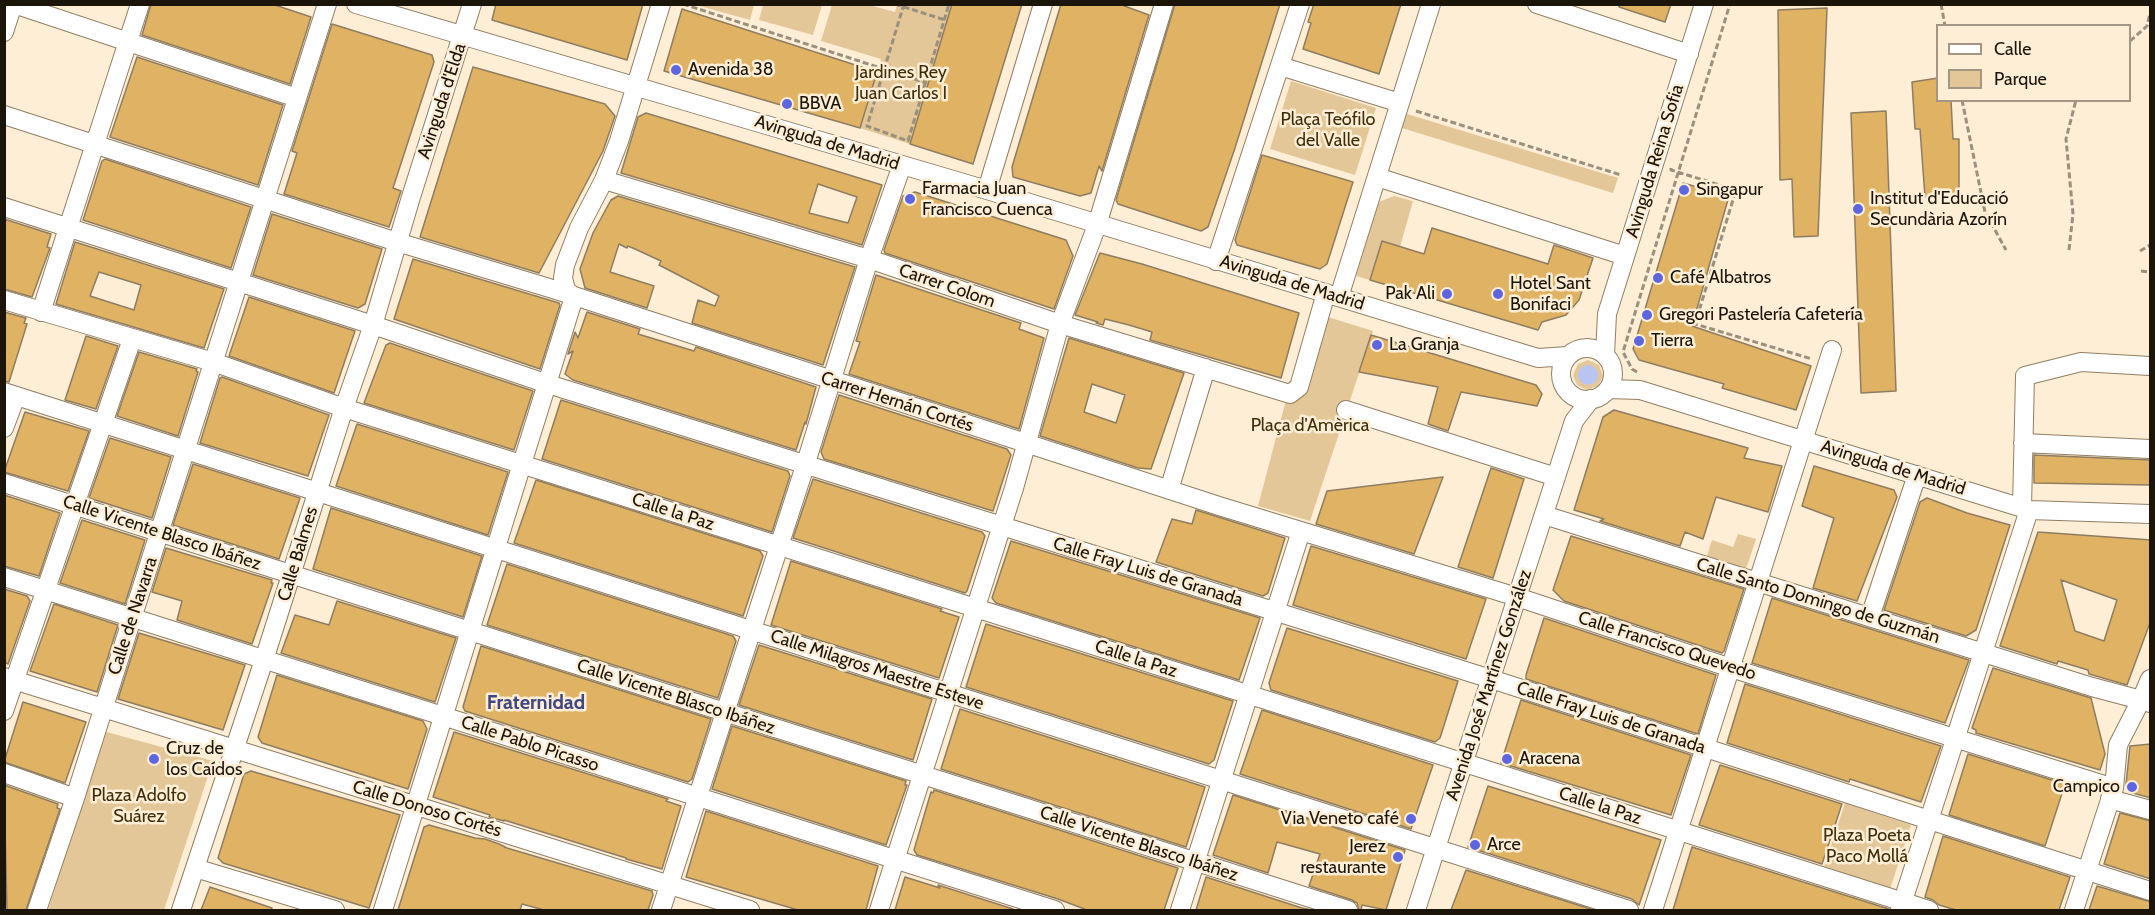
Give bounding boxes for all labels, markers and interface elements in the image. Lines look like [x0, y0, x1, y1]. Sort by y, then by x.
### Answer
legend [1936, 24, 2131, 102]
text: Calle [1994, 38, 2031, 60]
street label: Avinguda d'Elda [413, 41, 471, 161]
place label: Avenida 38 [688, 59, 774, 81]
park label: Jardines Rey Juan Carlos I [855, 62, 947, 104]
marker: Avenida 38 [669, 63, 683, 77]
text: Parque [1994, 68, 2047, 90]
street label: Avinguda Reina Sofia [1621, 82, 1689, 240]
place label: BBVA [799, 93, 841, 115]
marker: BBVA [780, 97, 794, 111]
park label: Plaça Teófilo del Valle [1281, 109, 1375, 152]
street label: Avinguda de Madrid [752, 111, 902, 175]
place label: Farmacia Juan Francisco Cuenca [922, 178, 1053, 220]
place label: Singapur [1696, 179, 1763, 201]
marker: Singapur [1677, 183, 1691, 197]
place label: Institut d'Educació Secundària Azorín [1870, 188, 2008, 230]
marker: Farmacia Juan Francisco Cuenca [903, 192, 917, 206]
marker: Institut d'Educació Secundària Azorín [1851, 202, 1865, 216]
street label: Avinguda de Madrid [1217, 251, 1367, 315]
street label: Carrer Colom [896, 259, 998, 313]
place label: Café Albatros [1670, 267, 1771, 289]
marker: Café Albatros [1651, 271, 1665, 285]
place label: Hotel Sant Bonifaci [1510, 273, 1591, 316]
place label: Pak Ali [1385, 283, 1435, 305]
marker: Pak Ali [1440, 287, 1454, 301]
marker: Hotel Sant Bonifaci [1491, 287, 1505, 301]
place label: Gregori Pastelería Cafetería [1659, 304, 1863, 326]
marker: Gregori Pastelería Cafetería [1640, 308, 1654, 322]
place label: Tierra [1651, 330, 1693, 352]
place label: La Granja [1389, 334, 1459, 356]
marker: Tierra [1632, 334, 1646, 348]
marker: La Granja [1370, 338, 1384, 352]
street label: Carrer Hernán Cortés [818, 367, 976, 437]
park label: Plaça d'Amèrica [1251, 415, 1369, 437]
street label: Avinguda de Madrid [1818, 436, 1968, 500]
street label: Calle la Paz [629, 489, 717, 535]
street label: Calle Vicente Blasco Ibáñez [60, 491, 264, 575]
street label: Calle Balmes [273, 504, 323, 604]
street label: Calle Fray Luis de Granada [1050, 533, 1246, 611]
street label: Calle de Navarra [104, 554, 162, 678]
street label: Calle Santo Domingo de Guzmán [1694, 554, 1942, 648]
street label: Avenida José Martínez González [1441, 567, 1537, 803]
street label: Calle Francisco Quevedo [1575, 607, 1759, 685]
street label: Calle Milagros Maestre Esteve [767, 625, 987, 715]
street label: Calle la Paz [1092, 636, 1180, 682]
street label: Calle Vicente Blasco Ibáñez [574, 655, 778, 739]
street label: Calle Fray Luis de Granada [1514, 677, 1708, 759]
district label: Fraternidad [487, 691, 585, 715]
street label: Calle Pablo Picasso [458, 712, 602, 776]
place label: Cruz de los Caídos [166, 738, 242, 780]
place label: Aracena [1519, 748, 1580, 770]
marker: Cruz de los Caídos [147, 752, 161, 766]
marker: Aracena [1500, 752, 1514, 766]
street label: Calle Donoso Cortés [350, 776, 504, 842]
place label: Campico [2053, 776, 2120, 798]
marker: Campico [2125, 780, 2139, 794]
street label: Calle la Paz [1556, 783, 1644, 829]
park label: Plaza Adolfo Suárez [92, 785, 186, 828]
street label: Calle Vicente Blasco Ibáñez [1037, 802, 1241, 886]
place label: Via Veneto café [1281, 808, 1399, 830]
marker: Via Veneto café [1404, 812, 1418, 826]
park label: Plaza Poeta Paco Mollá [1823, 825, 1911, 868]
place label: Arce [1487, 834, 1521, 856]
place label: Jerez restaurante [1300, 836, 1386, 878]
marker: Arce [1468, 838, 1482, 852]
marker: Jerez restaurante [1391, 850, 1405, 864]

